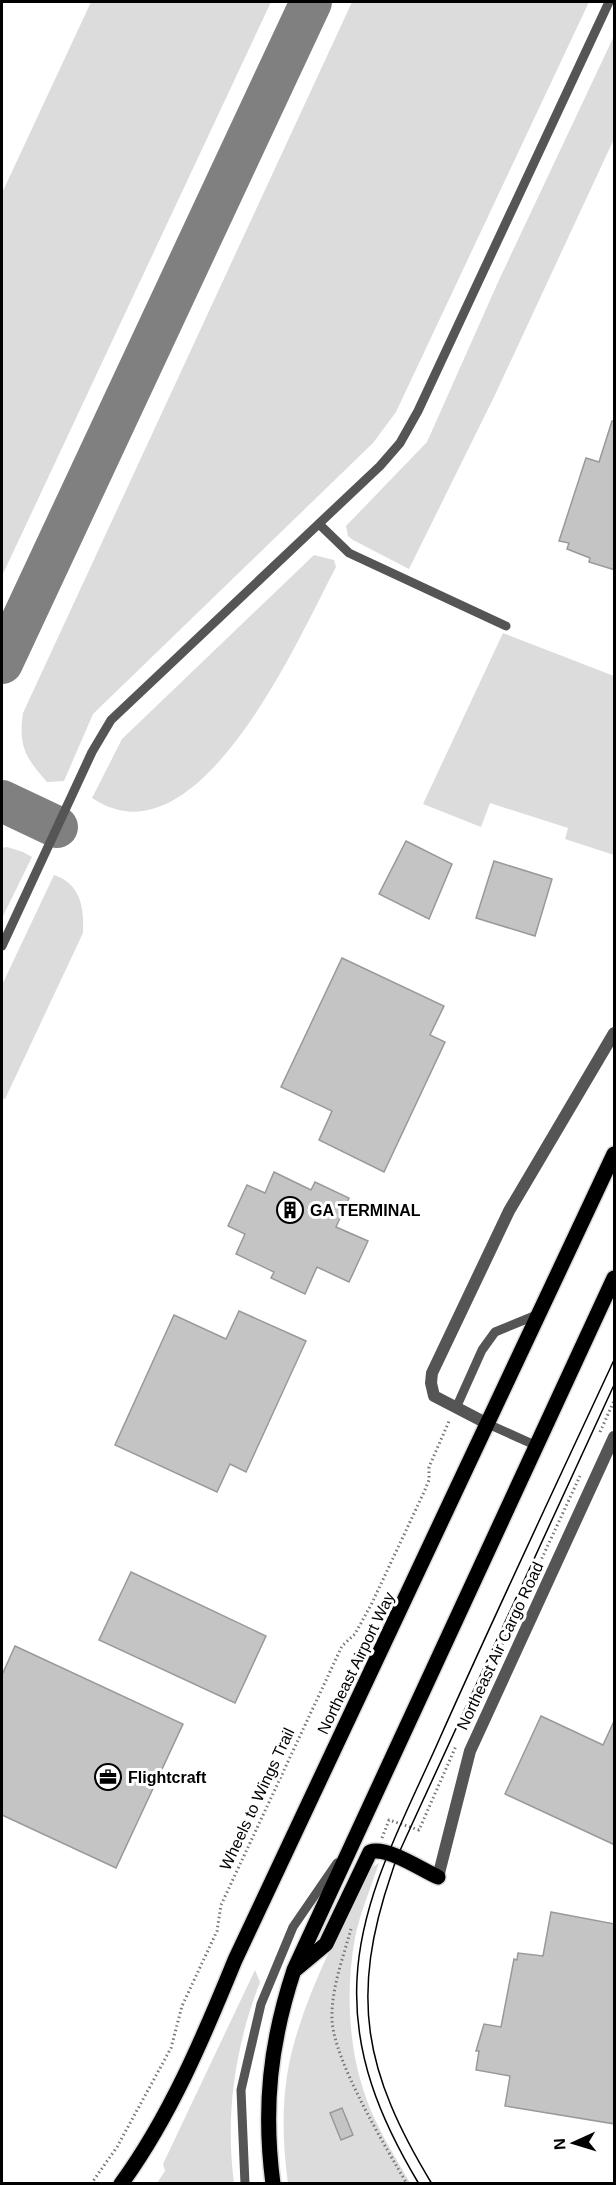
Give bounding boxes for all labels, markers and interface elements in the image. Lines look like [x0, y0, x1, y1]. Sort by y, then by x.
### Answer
building icon: GA TERMINAL [275, 1195, 305, 1225]
place label: GA TERMINAL [310, 1202, 421, 1219]
street label: Northeast Air Cargo Road [454, 1559, 546, 1733]
street label: Northeast Airport Way [314, 1589, 398, 1737]
street label: Wheels to Wings Trail [217, 1725, 297, 1873]
office icon: Flightcraft [93, 1762, 123, 1792]
place label: Flightcraft [128, 1769, 207, 1786]
north arrow [544, 2113, 604, 2173]
text: N [551, 2138, 568, 2150]

